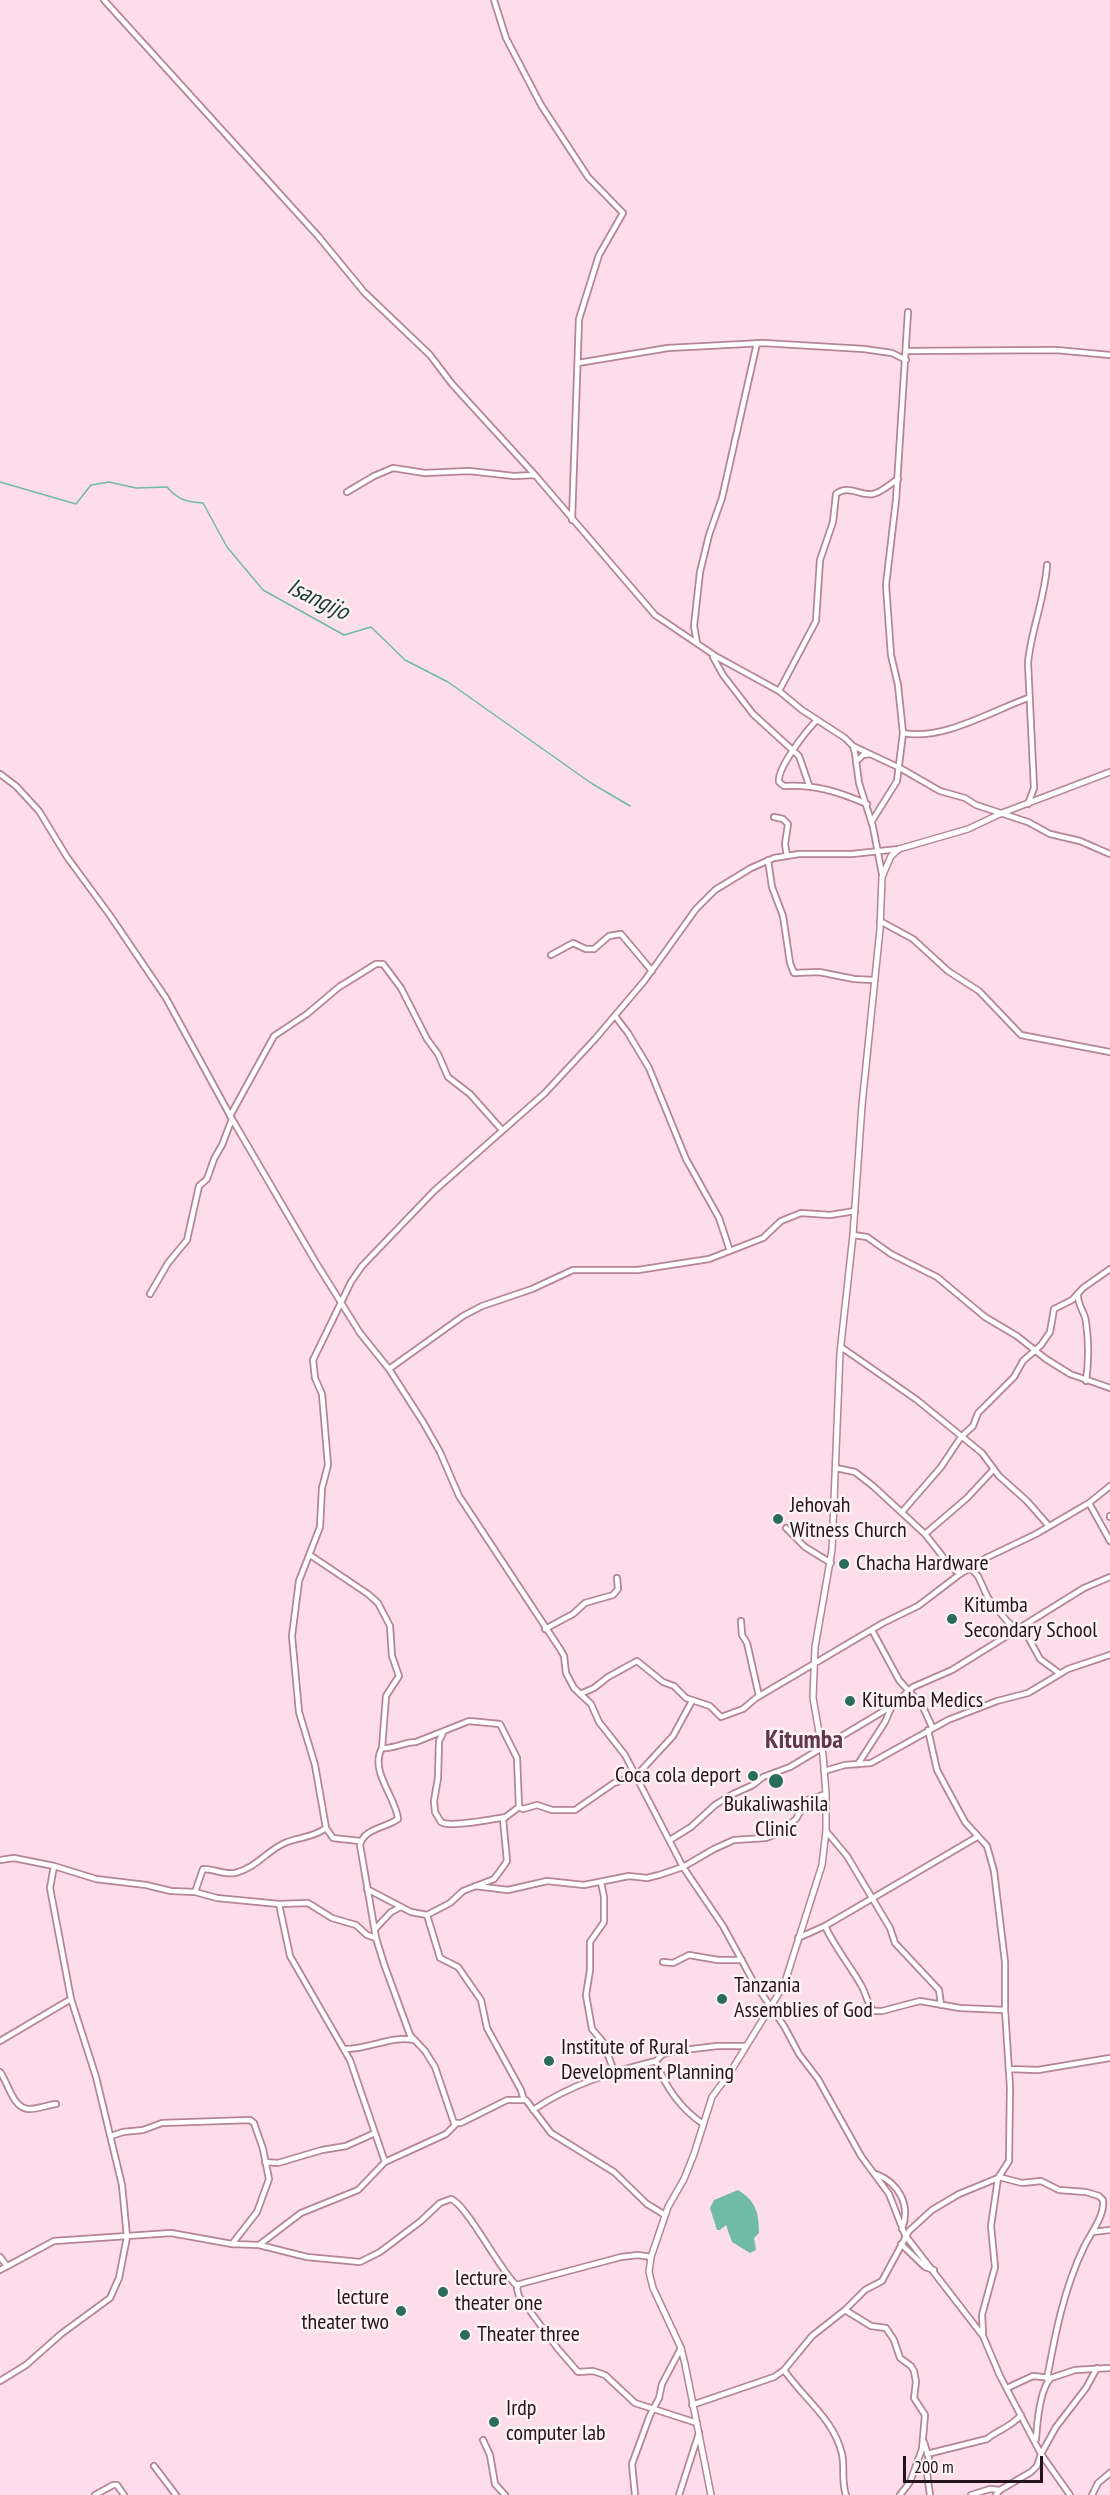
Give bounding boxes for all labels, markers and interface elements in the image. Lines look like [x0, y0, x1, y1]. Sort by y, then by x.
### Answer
water label: Isangijo [283, 573, 353, 627]
place label: Jehovah Witness Church [790, 1493, 907, 1544]
marker: Jehovah Witness Church [771, 1512, 785, 1526]
place label: Chacha Hardware [856, 1551, 989, 1577]
marker: Chacha Hardware [837, 1557, 851, 1571]
place label: Kitumba Secondary School [964, 1593, 1097, 1645]
marker: Kitumba Secondary School [945, 1612, 959, 1626]
place label: Kitumba Medics [862, 1688, 983, 1714]
marker: Kitumba Medics [843, 1694, 857, 1708]
district label: Kitumba [765, 1725, 843, 1757]
place label: Coca cola deport [615, 1763, 741, 1789]
marker: Coca cola deport [746, 1769, 760, 1783]
marker: Bukaliwashila Clinic [767, 1772, 785, 1790]
place label: Bukaliwashila Clinic [724, 1792, 828, 1844]
place label: Tanzania Assemblies of God [734, 1973, 873, 2024]
marker: Tanzania Assemblies of God [715, 1992, 729, 2006]
place label: Institute of Rural Development Planning [561, 2035, 734, 2086]
marker: Institute of Rural Development Planning [542, 2054, 556, 2068]
place label: lecture theater one [455, 2266, 543, 2318]
place label: lecture theater two [301, 2285, 389, 2336]
marker: lecture theater one [436, 2285, 450, 2299]
marker: lecture theater two [394, 2304, 408, 2318]
place label: Theater three [477, 2322, 580, 2348]
marker: Theater three [458, 2328, 472, 2342]
place label: Irdp computer lab [506, 2396, 606, 2448]
marker: Irdp computer lab [487, 2415, 501, 2429]
scale bar [906, 2444, 1046, 2482]
text: 200 m [914, 2455, 954, 2478]

